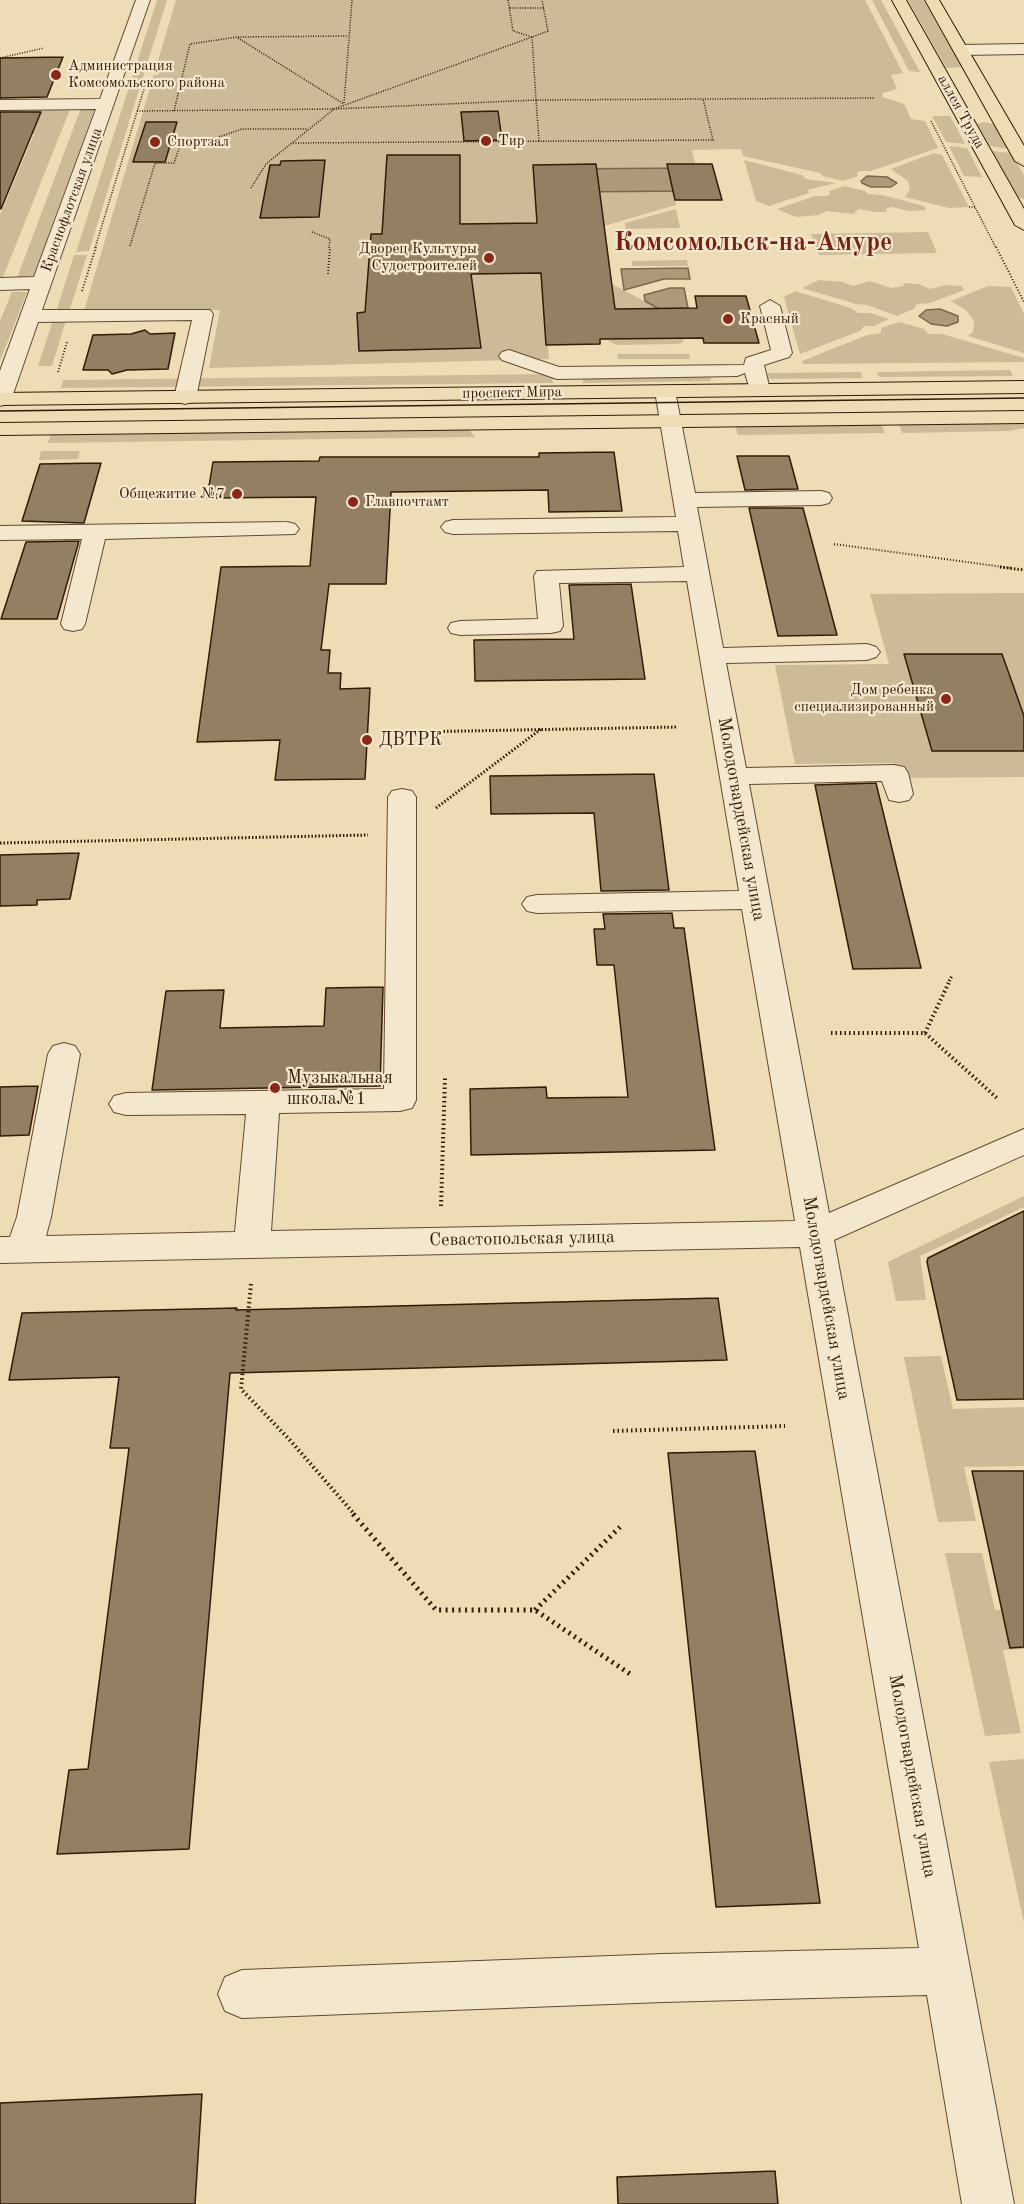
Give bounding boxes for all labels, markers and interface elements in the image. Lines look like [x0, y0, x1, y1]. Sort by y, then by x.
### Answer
place label: Администрация Комсомольского района [68, 57, 225, 92]
marker: Администрация Комсомольского района [49, 68, 63, 82]
street label: аллея Труда [933, 72, 989, 152]
street label: Краснофлотская улица [38, 125, 106, 275]
place label: Тир [498, 132, 525, 150]
place label: Спортзал [167, 133, 229, 151]
marker: Тир [479, 134, 493, 148]
marker: Спортзал [148, 135, 162, 149]
district label: Комсомольск-на-Амуре [614, 227, 892, 259]
place label: Дворец Культуры Судостроителей [359, 240, 477, 275]
marker: Дворец Культуры Судостроителей [482, 251, 496, 265]
place label: Красный [740, 310, 799, 328]
marker: Красный [721, 312, 735, 326]
street label: проспект Мира [462, 383, 562, 403]
place label: Общежитие №7 [119, 485, 225, 503]
marker: Общежитие №7 [230, 487, 244, 501]
place label: Главпочтамт [365, 493, 449, 511]
marker: Главпочтамт [346, 495, 360, 509]
place label: Дом ребенка специализированный [794, 681, 934, 716]
marker: Дом ребенка специализированный [939, 692, 953, 706]
street label: Молодогвардейская улица [712, 715, 770, 923]
place label: ДВТРК [379, 729, 442, 751]
marker: ДВТРК [360, 733, 374, 747]
place label: Музыкальная школа№1 [287, 1067, 393, 1110]
marker: Музыкальная школа№1 [268, 1081, 282, 1095]
street label: Молодогвардейская улица [797, 1194, 855, 1402]
street label: Севастопольская улица [429, 1227, 615, 1251]
street label: Молодогвардейская улица [883, 1672, 941, 1880]

